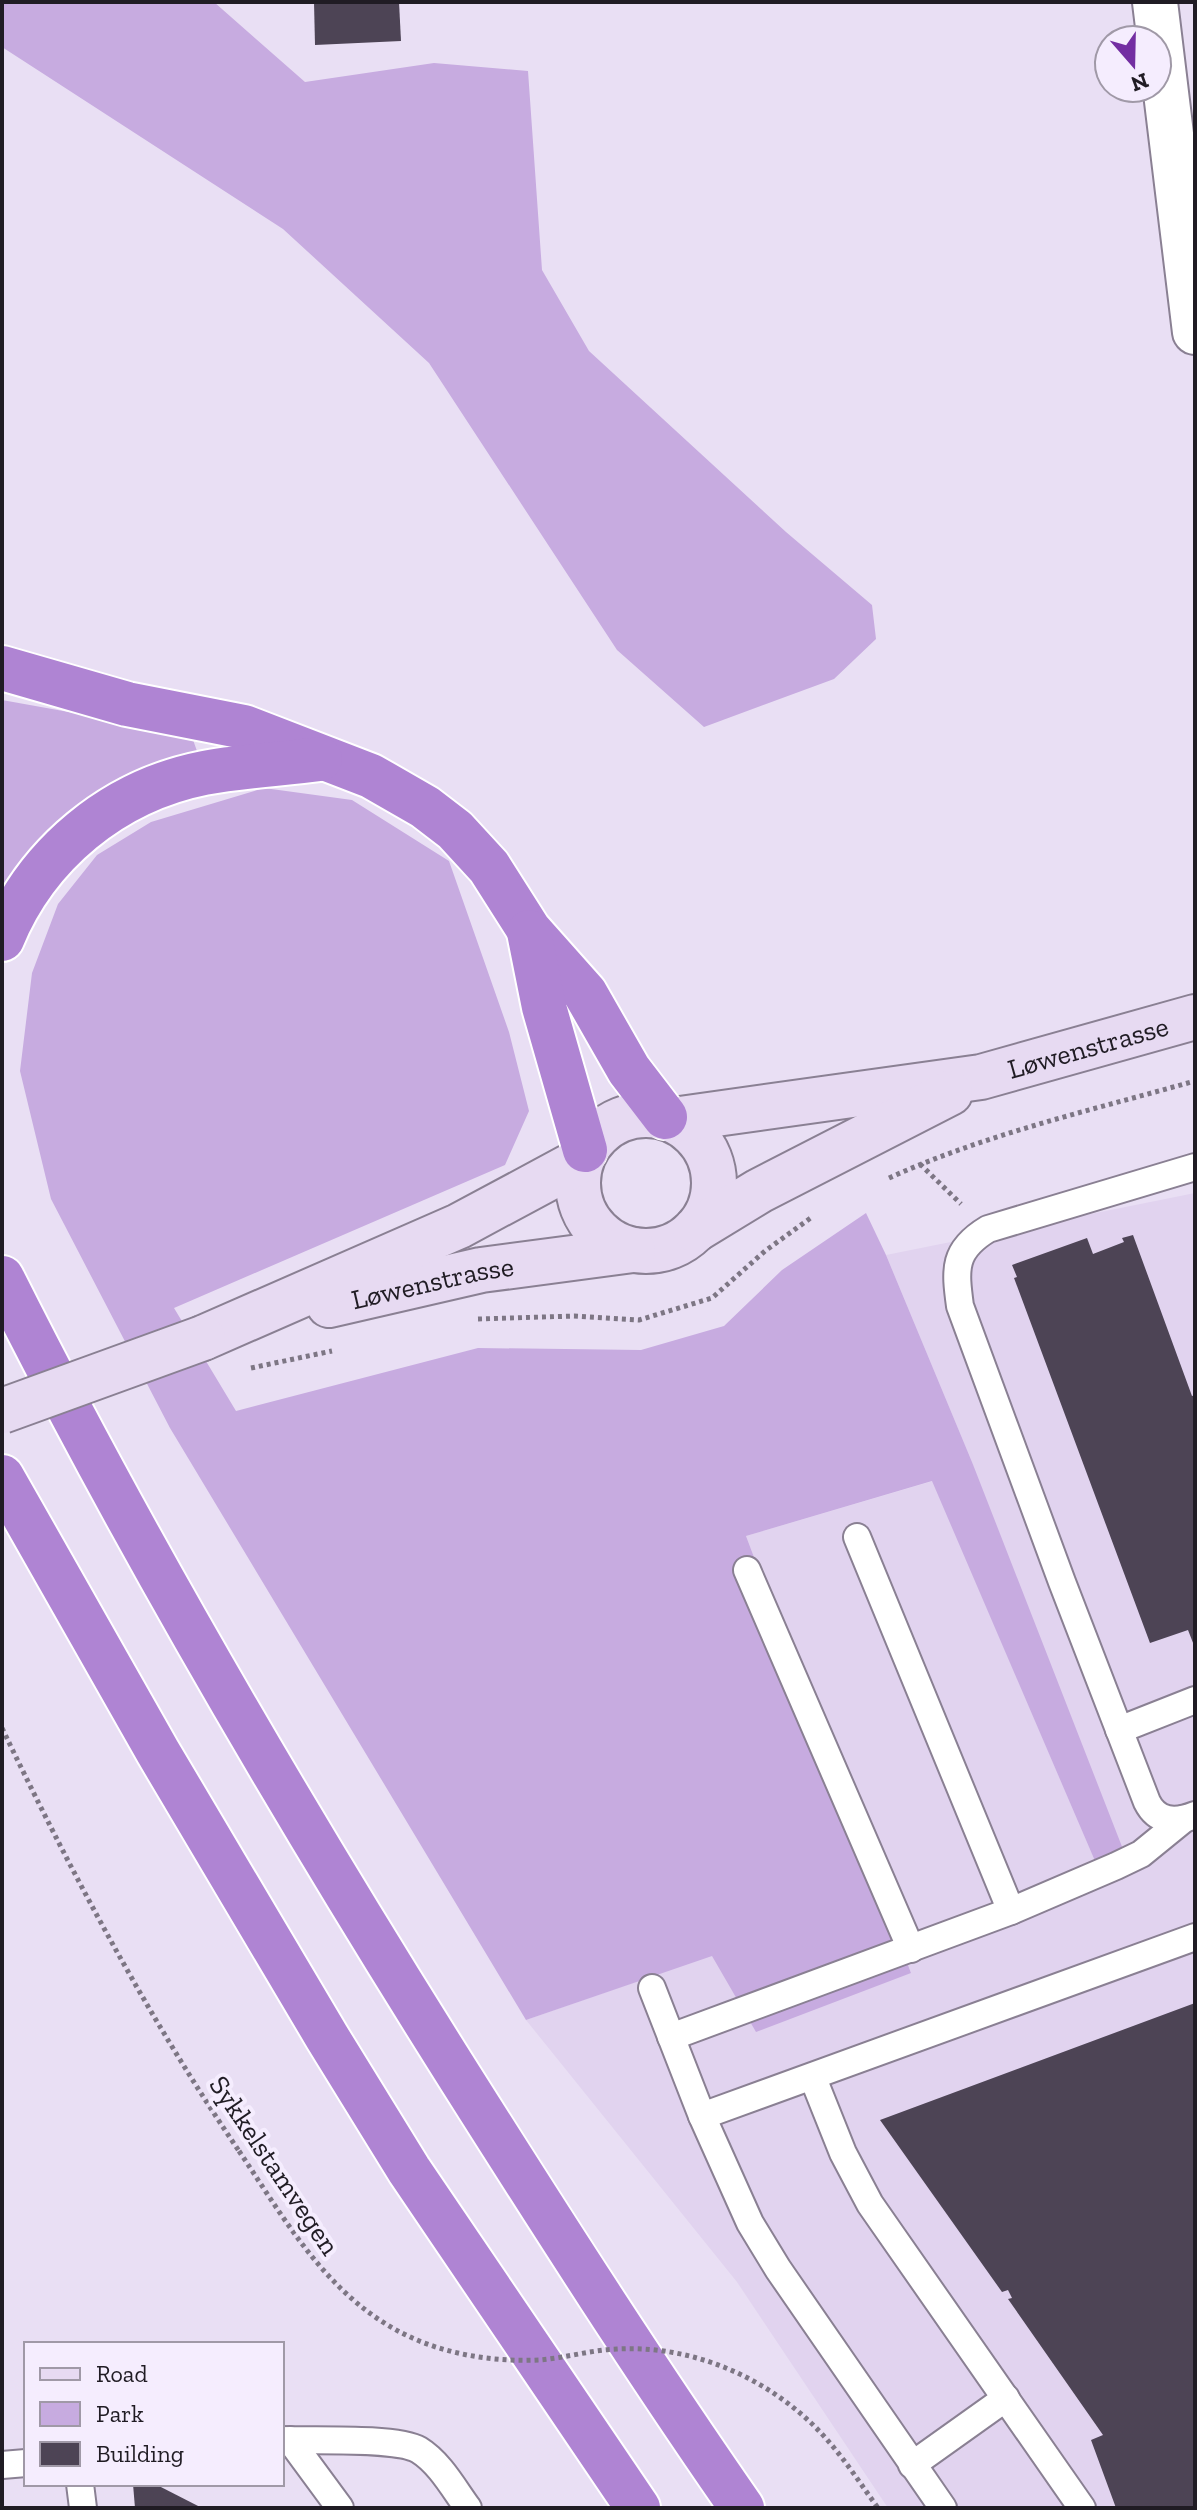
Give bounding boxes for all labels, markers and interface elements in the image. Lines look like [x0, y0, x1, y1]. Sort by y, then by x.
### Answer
north arrow [1093, 24, 1173, 104]
text: N [1127, 67, 1152, 98]
street label: Løwenstrasse [1004, 1009, 1172, 1086]
street label: Løwenstrasse [348, 1250, 516, 1316]
street label: Sykkelstamvegen [202, 2069, 347, 2261]
legend [24, 2342, 284, 2486]
text: Road [96, 2359, 148, 2388]
text: Park [96, 2399, 144, 2428]
text: Building [96, 2439, 184, 2468]

